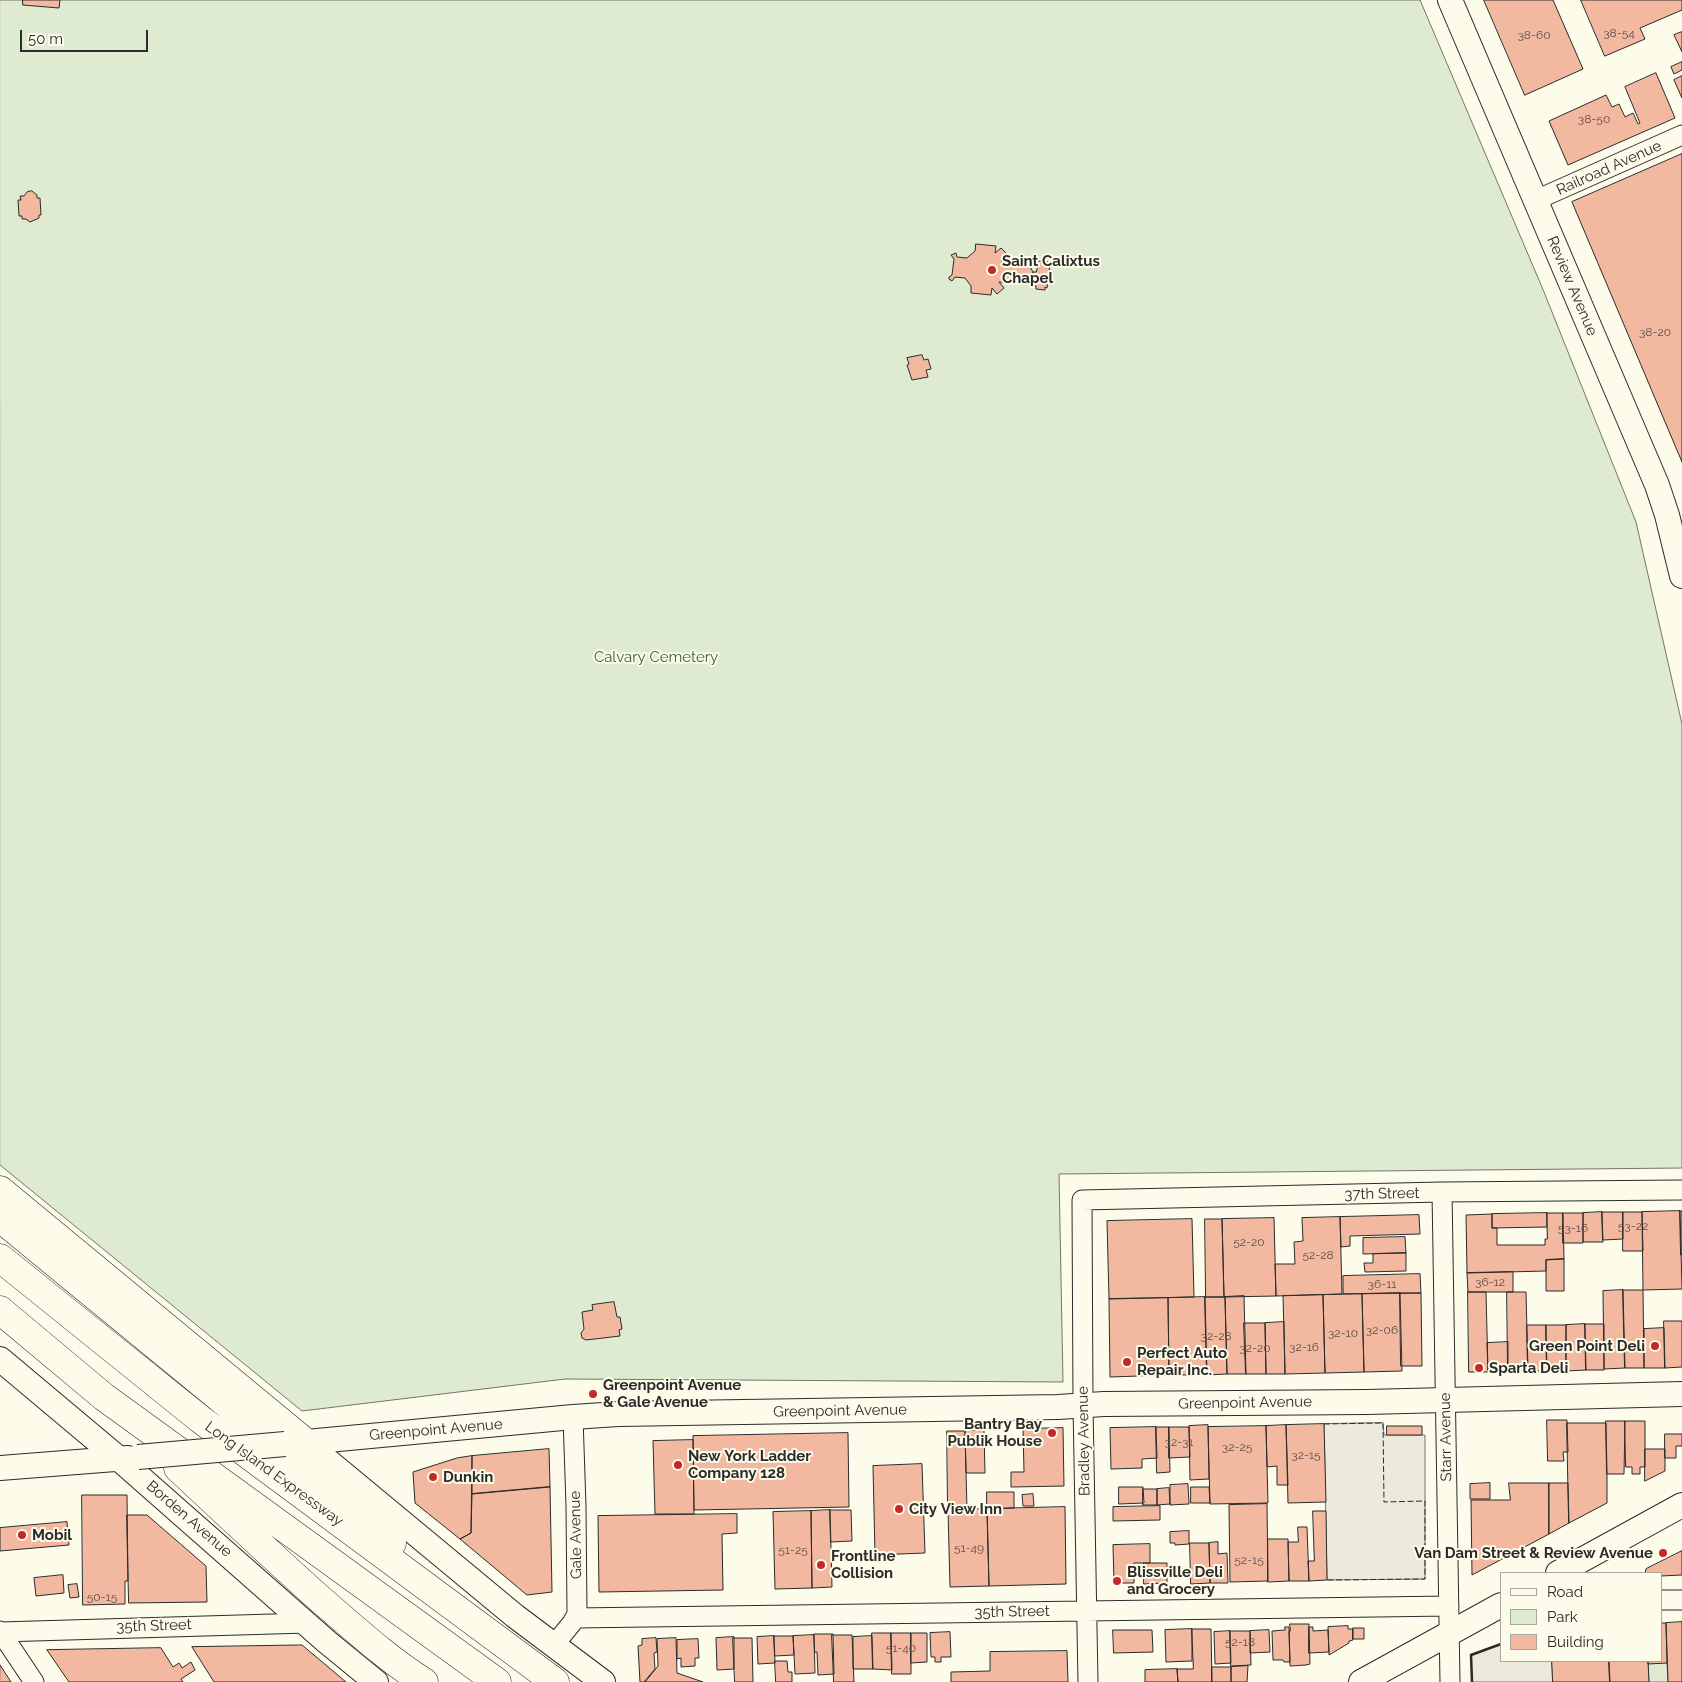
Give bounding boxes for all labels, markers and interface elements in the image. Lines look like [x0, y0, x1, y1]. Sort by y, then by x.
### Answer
scale bar [22, 20, 150, 52]
house number: 38-54 [1603, 26, 1635, 40]
house number: 38-60 [1517, 28, 1551, 42]
text: 50 m [28, 30, 63, 48]
house number: 38-50 [1578, 112, 1610, 126]
street label: Railroad Avenue [1554, 137, 1664, 199]
street label: Review Avenue [1543, 233, 1601, 339]
place label: Saint Calixtus Chapel [1002, 252, 1100, 287]
marker: Saint Calixtus Chapel [986, 264, 998, 276]
house number: 38-20 [1639, 325, 1671, 339]
park label: Calvary Cemetery [594, 648, 718, 666]
street label: 37th Street [1344, 1184, 1420, 1204]
house number: 53-22 [1618, 1219, 1648, 1233]
house number: 53-16 [1558, 1221, 1588, 1235]
house number: 52-20 [1233, 1235, 1265, 1249]
house number: 52-28 [1302, 1248, 1334, 1262]
house number: 36-12 [1475, 1275, 1505, 1289]
house number: 36-11 [1368, 1277, 1396, 1291]
house number: 32-06 [1366, 1323, 1398, 1337]
house number: 32-10 [1328, 1326, 1358, 1340]
house number: 32-28 [1200, 1329, 1232, 1343]
place label: Green Point Deli [1529, 1337, 1645, 1355]
house number: 32-16 [1289, 1340, 1319, 1354]
marker: Green Point Deli [1649, 1340, 1661, 1352]
house number: 32-20 [1239, 1341, 1271, 1355]
place label: Perfect Auto Repair Inc. [1137, 1344, 1227, 1379]
marker: Perfect Auto Repair Inc. [1121, 1356, 1133, 1368]
place label: Sparta Deli [1489, 1359, 1568, 1377]
marker: Sparta Deli [1473, 1362, 1485, 1374]
place label: Greenpoint Avenue & Gale Avenue [603, 1376, 741, 1411]
street label: Bradley Avenue [1074, 1386, 1094, 1496]
marker: Greenpoint Avenue & Gale Avenue [587, 1388, 599, 1400]
street label: Starr Avenue [1436, 1392, 1456, 1482]
street label: Greenpoint Avenue [1178, 1393, 1312, 1413]
street label: Greenpoint Avenue [773, 1401, 907, 1421]
street label: Greenpoint Avenue [369, 1415, 503, 1445]
place label: Bantry Bay Publik House [948, 1415, 1042, 1450]
street label: Long Island Expressway [201, 1418, 347, 1530]
marker: Bantry Bay Publik House [1046, 1427, 1058, 1439]
house number: 32-31 [1165, 1435, 1193, 1449]
house number: 32-25 [1222, 1440, 1252, 1454]
place label: New York Ladder Company 128 [688, 1447, 811, 1482]
house number: 32-15 [1291, 1448, 1321, 1462]
marker: New York Ladder Company 128 [672, 1459, 684, 1471]
place label: Dunkin [443, 1468, 493, 1486]
marker: Dunkin [427, 1471, 439, 1483]
street label: Borden Avenue [143, 1477, 235, 1561]
street label: Gale Avenue [566, 1491, 586, 1579]
place label: City View Inn [909, 1500, 1002, 1518]
marker: City View Inn [893, 1503, 905, 1515]
place label: Mobil [32, 1526, 72, 1544]
marker: Mobil [16, 1529, 28, 1541]
house number: 51-49 [954, 1541, 984, 1555]
house number: 51-25 [778, 1543, 808, 1557]
place label: Van Dam Street & Review Avenue [1414, 1544, 1653, 1562]
place label: Frontline Collision [831, 1547, 895, 1582]
marker: Van Dam Street & Review Avenue [1657, 1547, 1669, 1559]
house number: 52-15 [1234, 1553, 1264, 1567]
marker: Frontline Collision [815, 1559, 827, 1571]
place label: Blissville Deli and Grocery [1127, 1563, 1223, 1598]
legend [1500, 1572, 1662, 1662]
marker: Blissville Deli and Grocery [1111, 1575, 1123, 1587]
text: Road [1547, 1583, 1583, 1601]
house number: 50-15 [87, 1590, 117, 1604]
street label: 35th Street [974, 1602, 1050, 1622]
text: Park [1547, 1608, 1578, 1626]
street label: 35th Street [116, 1616, 192, 1636]
text: Building [1547, 1633, 1604, 1651]
house number: 52-18 [1225, 1635, 1255, 1649]
house number: 51-40 [886, 1641, 916, 1655]

